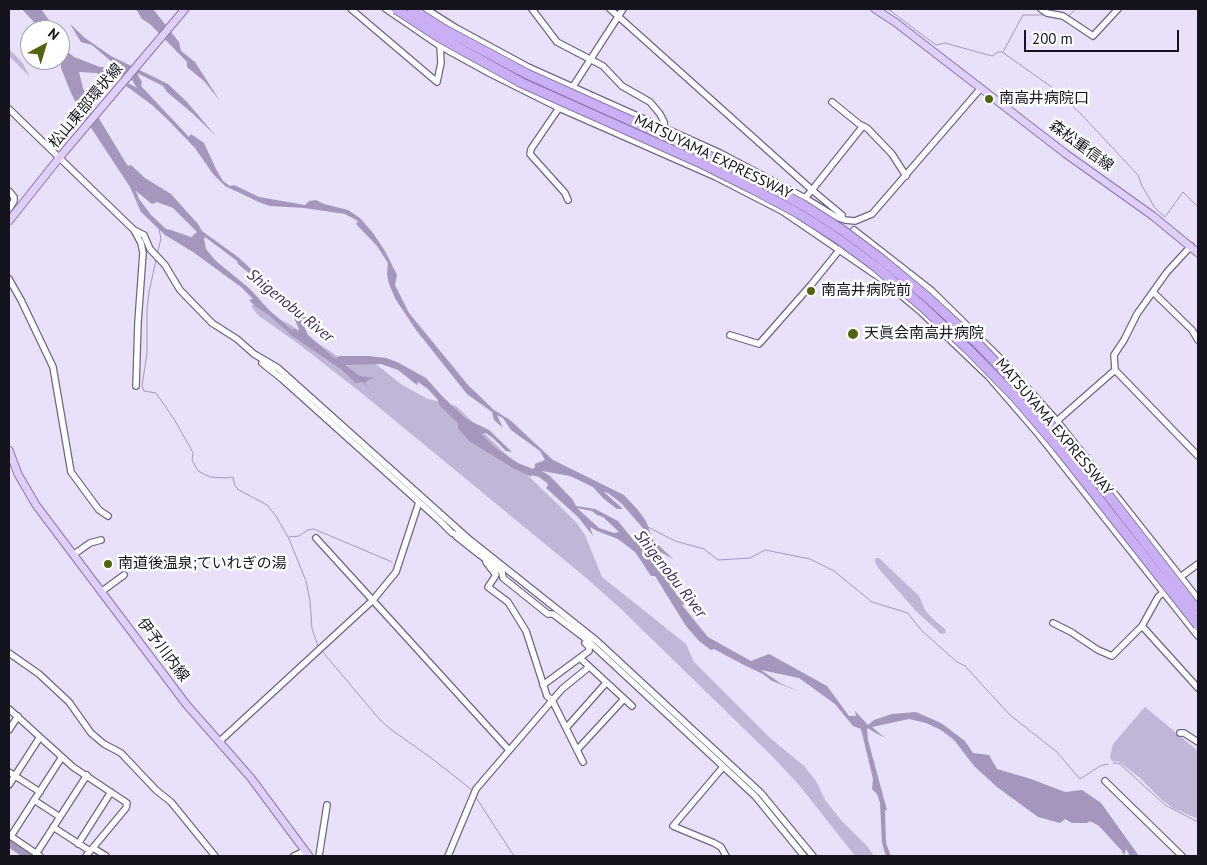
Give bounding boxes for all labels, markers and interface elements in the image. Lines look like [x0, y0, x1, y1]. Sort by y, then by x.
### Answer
north arrow [20, 20, 70, 70]
scale bar [1027, 20, 1182, 52]
text: N [45, 24, 63, 44]
text: 200 m [1032, 29, 1073, 48]
street label: 松山東部環状線 [45, 60, 127, 152]
place label: 南高井病院口 [999, 90, 1089, 108]
marker: 南高井病院口 [983, 93, 995, 105]
street label: MATSUYAMA EXPRESSWAY [631, 111, 795, 203]
street label: 森松重信線 [1045, 117, 1117, 175]
water label: Shigenobu River [243, 265, 337, 347]
place label: 南高井病院前 [821, 282, 911, 300]
marker: 南高井病院前 [805, 285, 817, 297]
place label: 天眞会南高井病院 [864, 325, 984, 343]
marker: 天眞会南高井病院 [846, 327, 860, 341]
street label: MATSUYAMA EXPRESSWAY [991, 355, 1117, 499]
water label: Shigenobu River [630, 526, 710, 622]
place label: 南道後温泉;ていれぎの湯 [118, 555, 287, 573]
marker: 南道後温泉;ていれぎの湯 [102, 558, 114, 570]
street label: 伊予川内線 [133, 615, 193, 685]

